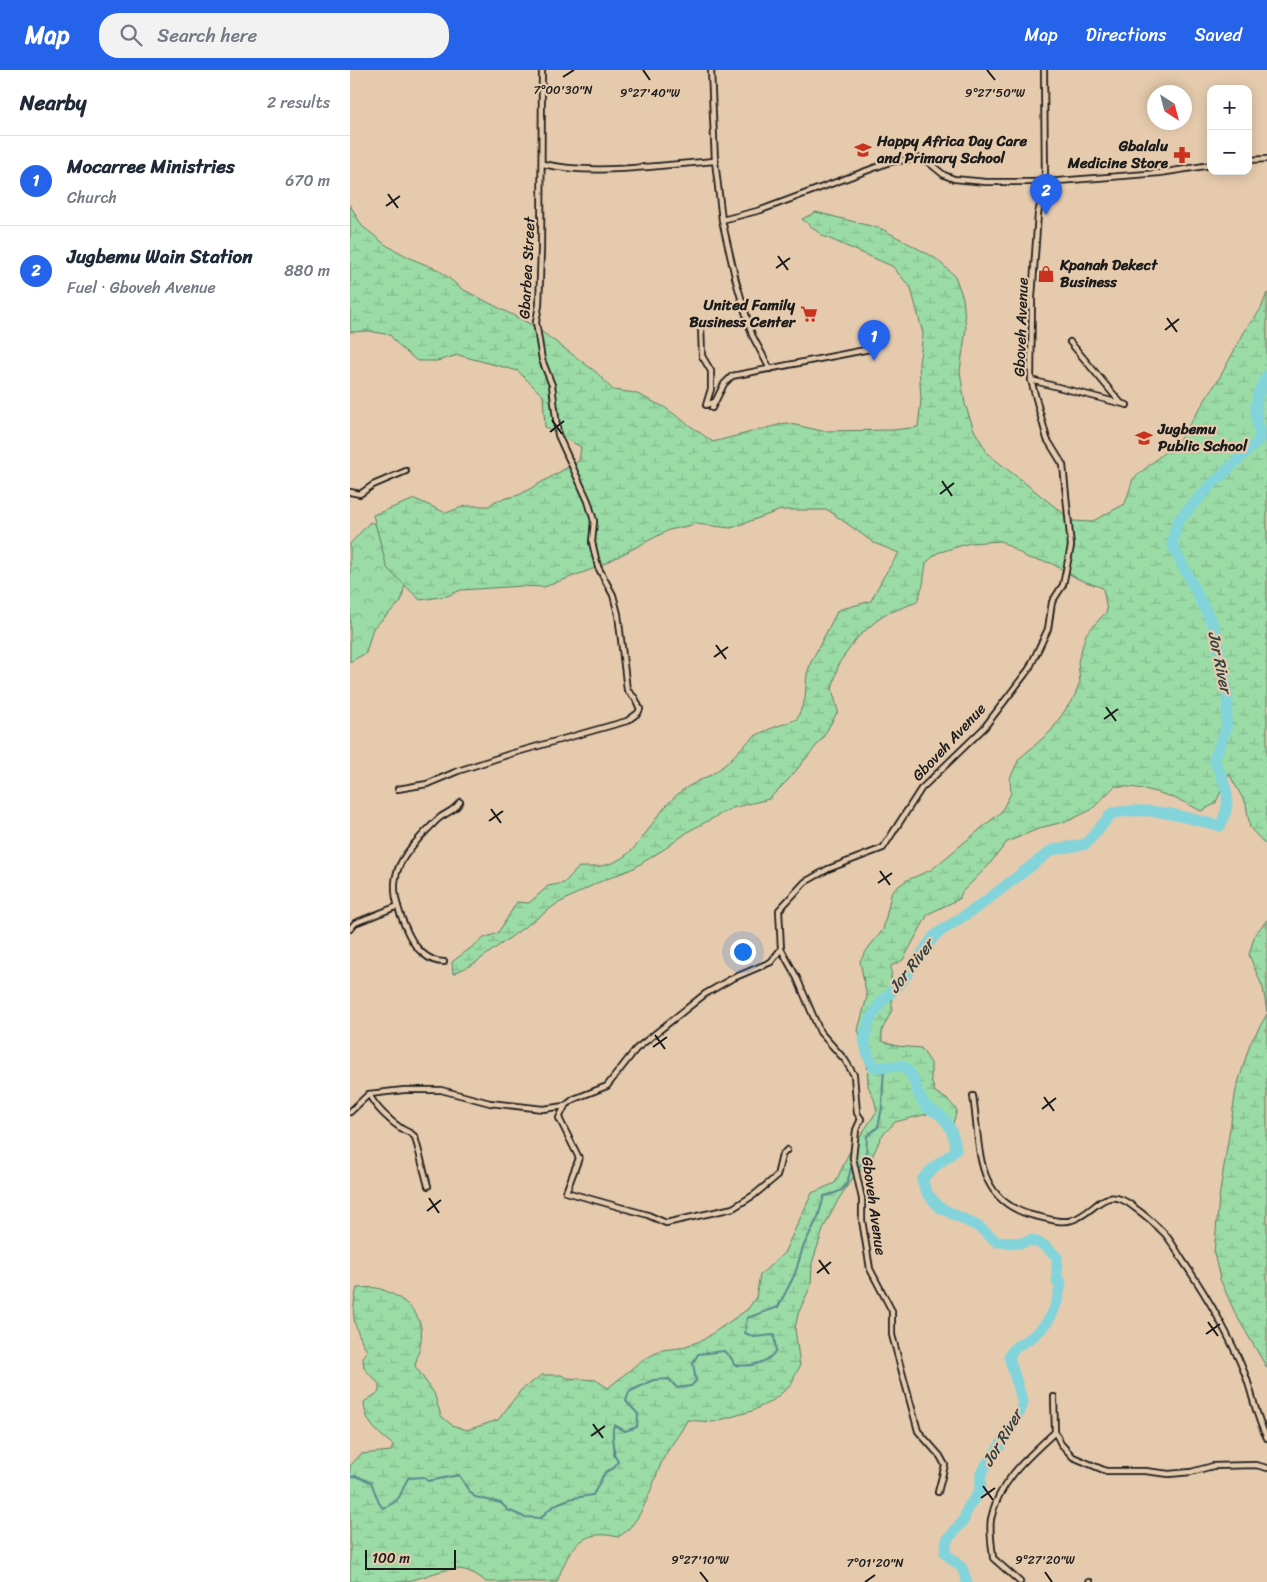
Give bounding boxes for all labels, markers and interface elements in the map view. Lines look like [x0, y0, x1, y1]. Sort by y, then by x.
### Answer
search box [99, 13, 449, 58]
text: Map [25, 14, 69, 56]
text: Search here [157, 19, 257, 52]
text: Map [1025, 19, 1058, 51]
text: Directions [1086, 19, 1167, 51]
text: Saved [1195, 19, 1242, 51]
icon: search [117, 21, 145, 49]
text: 7°00'30"N [533, 79, 593, 101]
text: 9°27'40"W [620, 82, 681, 104]
text: 9°27'50"W [965, 82, 1026, 104]
text: Nearby [20, 84, 86, 122]
north arrow [1147, 85, 1192, 130]
map controls [1207, 85, 1252, 175]
button: + [1207, 85, 1252, 130]
text: 2 results [267, 88, 330, 117]
place label: Happy Africa Day Care and Primary School [876, 128, 1027, 171]
button: − [1207, 130, 1252, 175]
place label: Gbalalu Medicine Store [1067, 133, 1169, 176]
school or university icon: Happy Africa Day Care and Primary School [853, 140, 873, 160]
pharmacy icon: Gbalalu Medicine Store [1172, 145, 1192, 165]
text: Mocarree Ministries [67, 150, 235, 183]
text: 1 [33, 166, 39, 195]
text: 670 m [285, 166, 330, 195]
pin: 2 [1030, 174, 1062, 215]
text: Church [67, 183, 117, 212]
street label: Gbarbea Street [511, 215, 543, 320]
text: Jugbemu Wain Station [67, 240, 253, 273]
place label: Kpanah Dekect Business [1059, 252, 1158, 295]
text: 2 [31, 256, 41, 285]
text: 880 m [284, 256, 330, 285]
shop icon: Kpanah Dekect Business [1036, 264, 1056, 284]
text: Fuel · Gboveh Avenue [67, 273, 216, 302]
street label: Gboveh Avenue [1006, 277, 1036, 377]
place label: United Family Business Center [689, 292, 797, 335]
supermarket icon: United Family Business Center [799, 304, 819, 324]
pin: 1 [858, 320, 890, 361]
place label: Jugbemu Public School [1157, 416, 1248, 459]
school or university icon: Jugbemu Public School [1134, 428, 1154, 448]
water label: Jor River [1199, 629, 1241, 698]
street label: Gboveh Avenue [906, 697, 993, 787]
water label: Jor River [880, 931, 943, 999]
your location [730, 939, 756, 965]
street label: Gboveh Avenue [854, 1155, 894, 1257]
water label: Jor River [974, 1402, 1032, 1472]
text: 100 m [372, 1546, 410, 1571]
scale bar [365, 1547, 456, 1570]
text: 9°27'10"W [671, 1549, 730, 1571]
text: 9°27'20"W [1015, 1549, 1075, 1571]
text: 7°01'20"N [847, 1552, 904, 1574]

